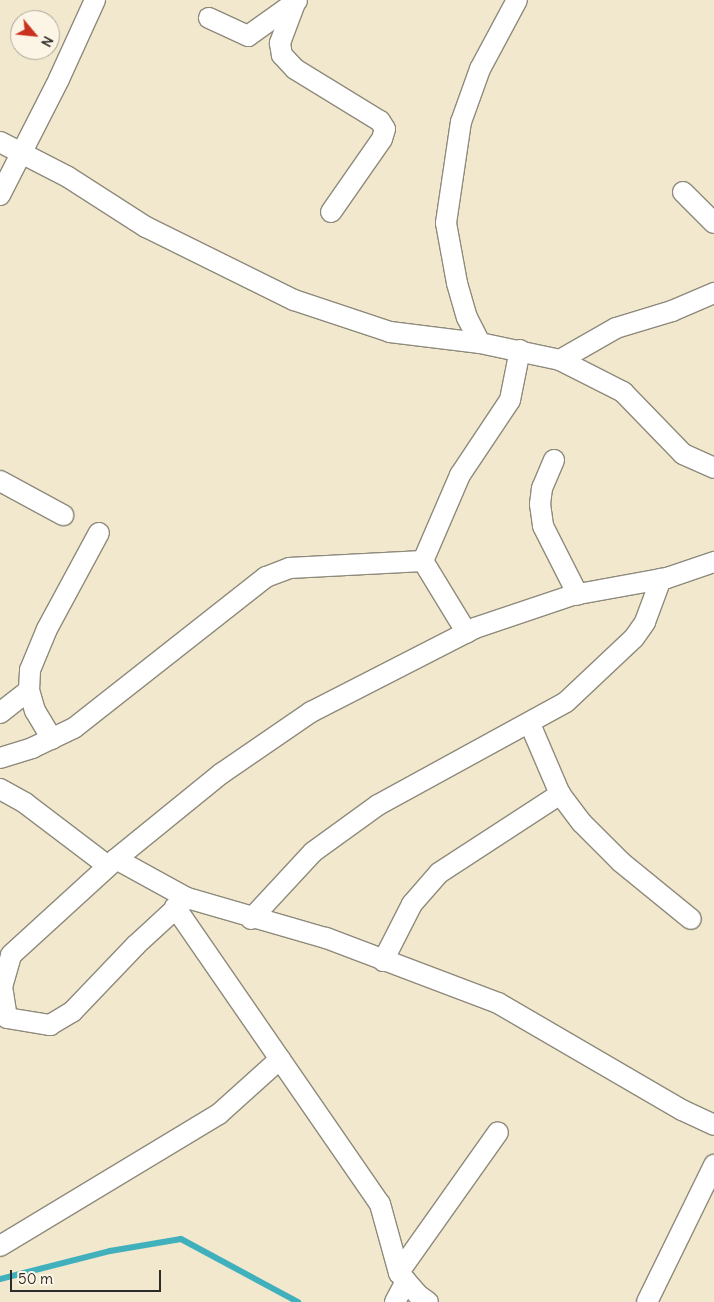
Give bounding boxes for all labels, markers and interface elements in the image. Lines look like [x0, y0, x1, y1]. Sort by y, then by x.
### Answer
north arrow [10, 10, 60, 60]
text: N [37, 33, 58, 50]
scale bar [12, 1260, 164, 1292]
text: 50 m [18, 1269, 53, 1288]

